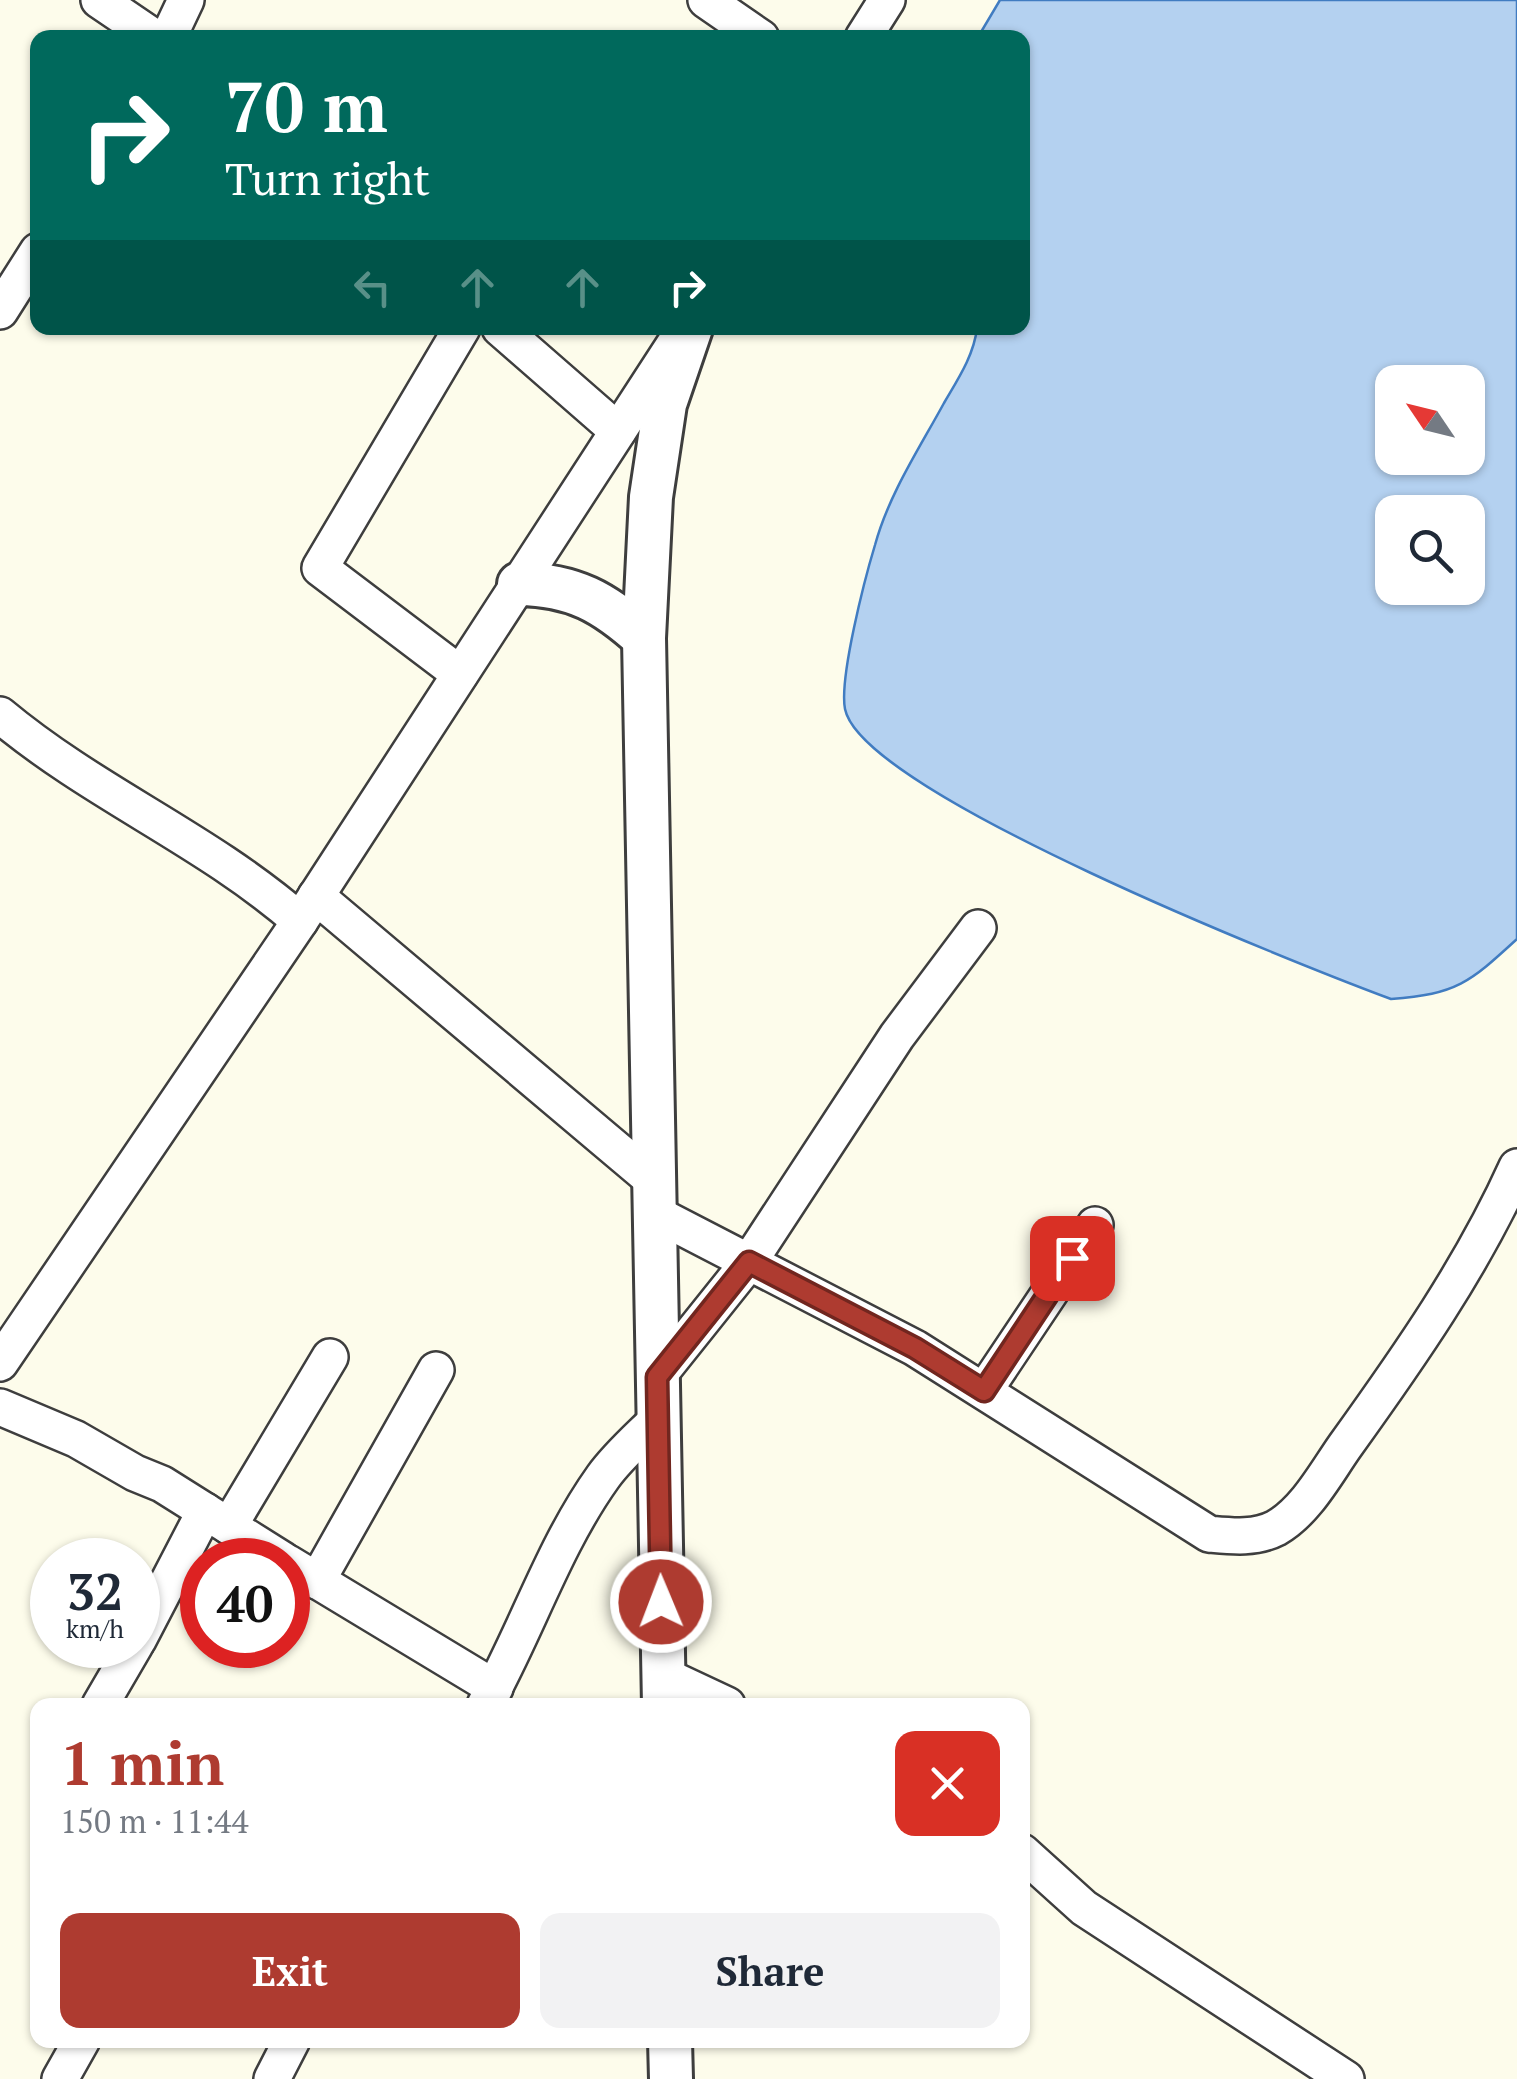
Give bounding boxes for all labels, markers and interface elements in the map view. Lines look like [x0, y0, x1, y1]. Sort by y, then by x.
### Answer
text: 70 m [225, 59, 388, 152]
icon: right [60, 70, 190, 200]
text: Turn right [225, 148, 430, 208]
icon: left [345, 260, 400, 315]
icon: ahead [450, 260, 505, 315]
icon: ahead [555, 260, 610, 315]
icon: right [660, 260, 715, 315]
north arrow [1375, 365, 1485, 475]
map controls [1375, 365, 1485, 605]
button: search [1375, 495, 1485, 605]
pin [1030, 1216, 1115, 1301]
icon: arrive [1045, 1231, 1100, 1286]
speed limit sign: 40 [180, 1538, 310, 1668]
position arrow [609, 1550, 713, 1654]
text: 32 [67, 1558, 123, 1624]
text: km/h [66, 1612, 124, 1645]
text: 1 min [60, 1723, 224, 1802]
button: close [895, 1731, 1000, 1836]
text: 150 m · 11:44 [60, 1800, 248, 1842]
button: Exit [60, 1913, 520, 2028]
button: Share [540, 1913, 1000, 2028]

